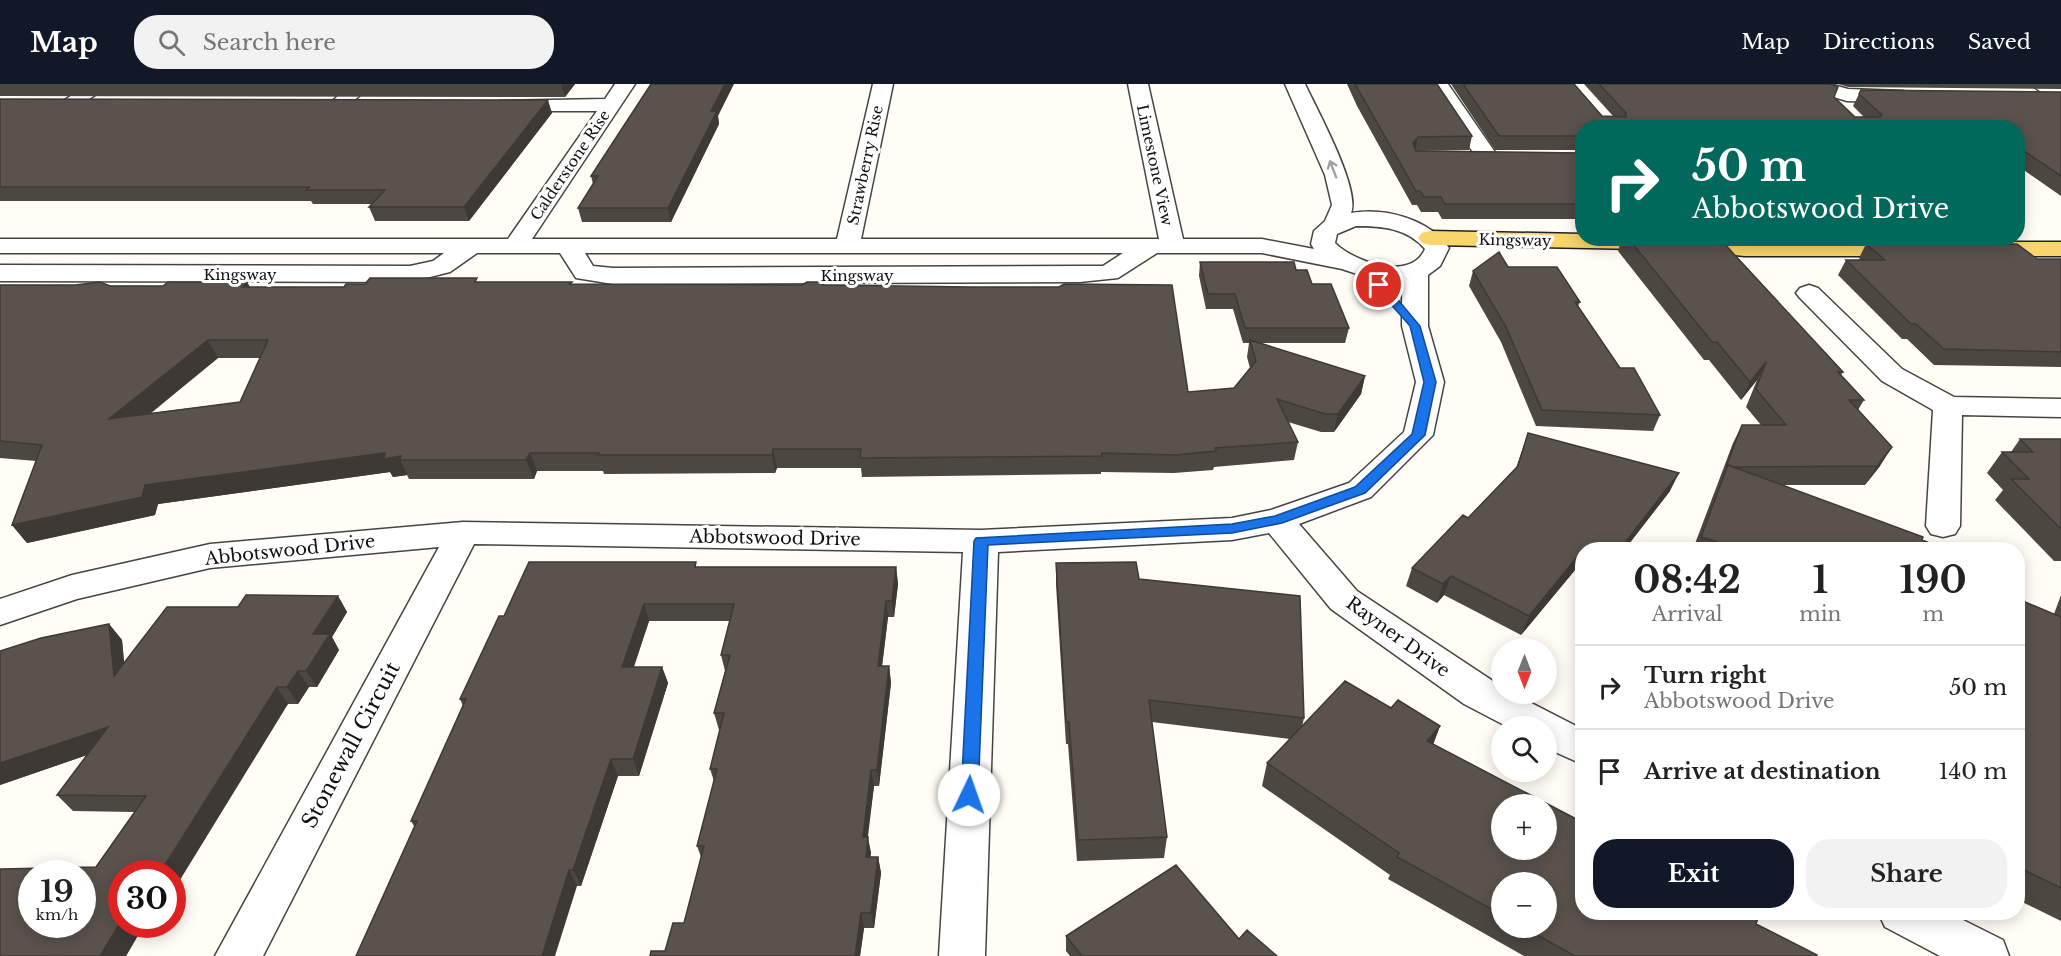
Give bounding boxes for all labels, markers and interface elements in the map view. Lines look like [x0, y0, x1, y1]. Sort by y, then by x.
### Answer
search box [134, 15, 554, 69]
text: Map [30, 25, 98, 60]
icon: search [155, 26, 188, 59]
text: Search here [203, 29, 336, 56]
text: Map [1741, 29, 1790, 55]
text: Directions [1823, 29, 1935, 55]
text: Saved [1968, 29, 2031, 55]
street label: Strawberry Rise [843, 103, 887, 227]
street label: Limestone View [1133, 103, 1177, 228]
street label: Calderstone Rise [526, 106, 614, 224]
text: 50 m [1692, 140, 1806, 192]
icon: right [1593, 144, 1671, 222]
one-way arrow [1327, 160, 1338, 179]
text: Abbotswood Drive [1692, 192, 1949, 225]
street label: Kingsway [1478, 230, 1552, 250]
pin [1353, 259, 1404, 310]
street label: Kingsway [203, 265, 277, 284]
street label: Kingsway [820, 266, 894, 285]
icon: arrive [1362, 268, 1395, 301]
street label: Abbotswood Drive [688, 525, 861, 550]
street label: Abbotswood Drive [203, 530, 376, 570]
text: 08:42 [1633, 558, 1741, 603]
text: 1 [1812, 558, 1828, 603]
text: 190 [1900, 558, 1967, 603]
street label: Rayner Drive [1342, 592, 1454, 682]
text: Arrival [1652, 602, 1723, 626]
text: min [1799, 602, 1841, 626]
text: m [1922, 602, 1944, 626]
north arrow [1491, 638, 1557, 704]
map controls [1491, 638, 1557, 938]
street label: Stonewall Circuit [296, 657, 406, 833]
text: Turn right [1644, 662, 1766, 689]
icon: right [1593, 671, 1626, 704]
text: 50 m [1949, 674, 2007, 701]
text: Abbotswood Drive [1644, 689, 1834, 713]
button: search [1491, 716, 1557, 782]
icon: arrive [1593, 755, 1626, 788]
text: Arrive at destination [1644, 758, 1881, 785]
text: 140 m [1939, 758, 2007, 785]
position arrow [937, 763, 1001, 827]
button: + [1491, 794, 1557, 860]
button: Exit [1593, 839, 1794, 908]
button: Share [1806, 839, 2007, 908]
speed limit sign: 30 [108, 860, 186, 938]
button: − [1491, 872, 1557, 938]
text: 19 [40, 873, 74, 910]
text: km/h [36, 905, 78, 924]

